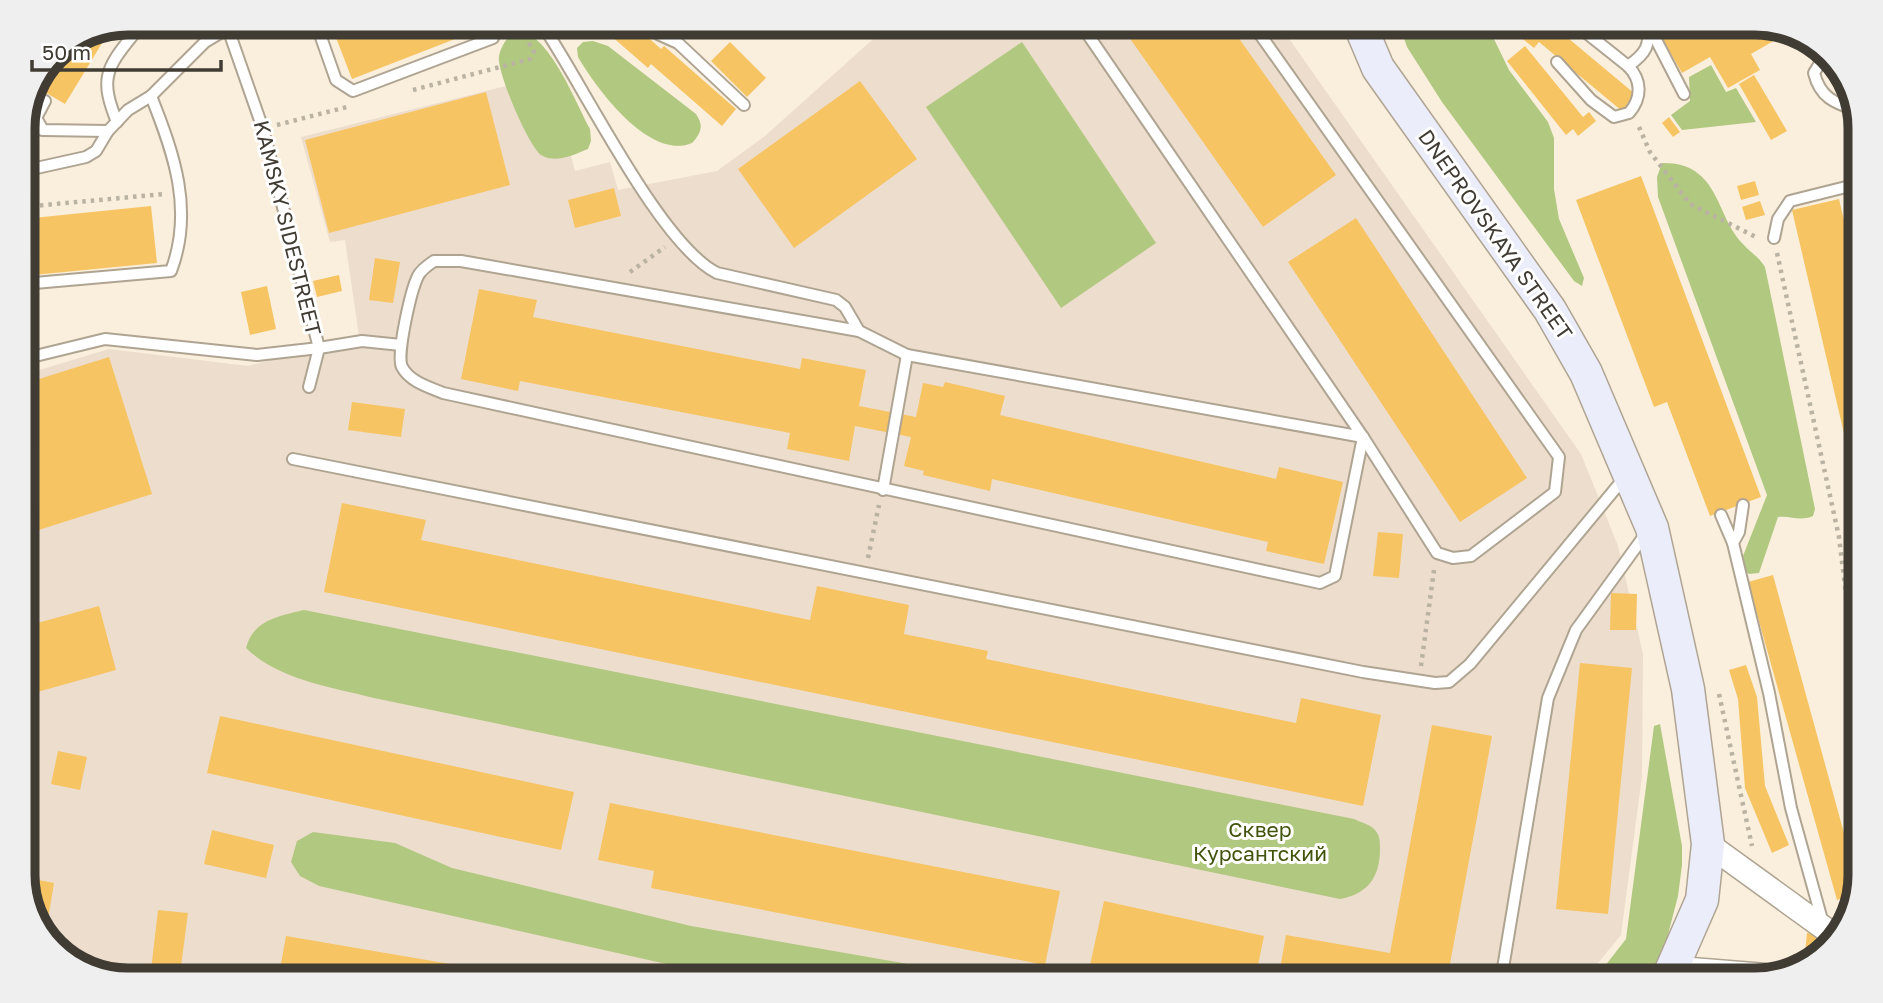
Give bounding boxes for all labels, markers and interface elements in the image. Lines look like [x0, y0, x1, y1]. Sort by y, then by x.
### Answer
scale bar [32, 28, 220, 72]
text: 50 m [42, 39, 91, 65]
street label: KAMSKY SIDESTREET [249, 117, 327, 338]
street label: DNEPROVSKAYA STREET [1413, 124, 1578, 345]
park label: Сквер Курсантский [1193, 816, 1327, 866]

